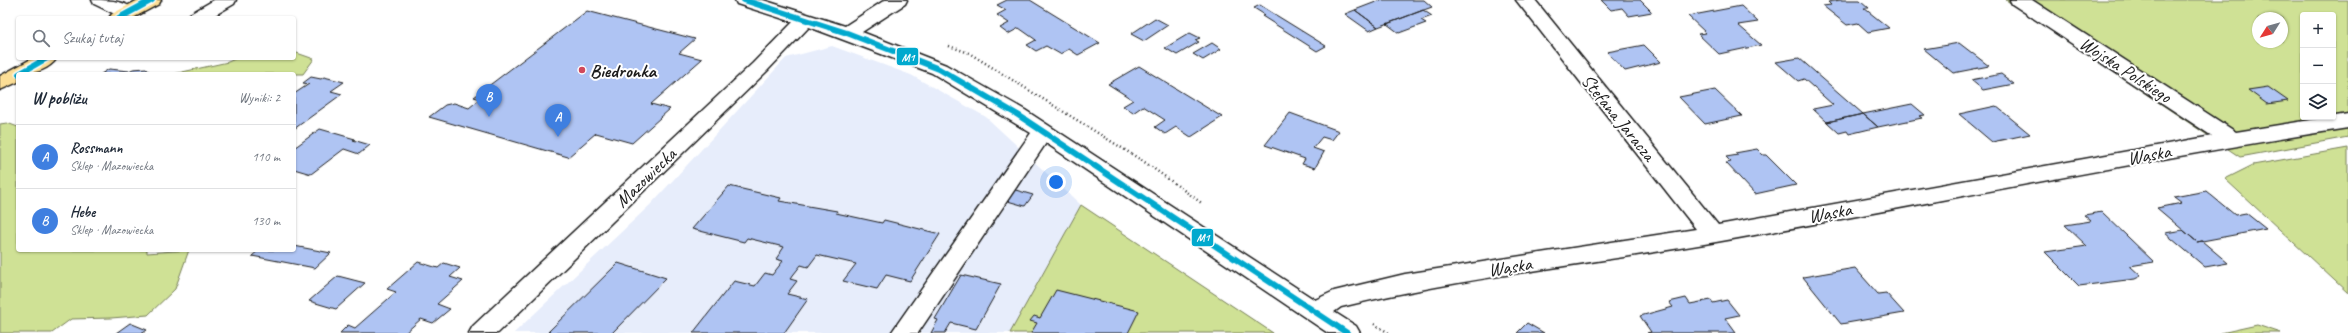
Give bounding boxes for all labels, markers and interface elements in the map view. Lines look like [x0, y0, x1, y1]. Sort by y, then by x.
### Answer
north arrow [2252, 12, 2288, 48]
map controls [2300, 12, 2336, 120]
button: + [2300, 12, 2336, 48]
search box [16, 16, 296, 60]
icon: search [30, 27, 52, 49]
text: Szukaj tutaj [62, 29, 123, 48]
street label: Wojska Polskiego [2075, 31, 2177, 109]
line badge: M1 [896, 47, 919, 66]
button: − [2300, 48, 2336, 84]
text: M1 [902, 50, 916, 64]
place label: Biedronka [590, 59, 657, 83]
marker: Biedronka [577, 65, 587, 75]
street label: Stefana Jaracza [1576, 69, 1662, 168]
pin: B [476, 84, 502, 117]
button: layers [2300, 84, 2336, 120]
text: W pobliżu [32, 88, 87, 109]
text: Wyniki: 2 [239, 90, 280, 106]
pin: A [545, 104, 571, 137]
text: Rossmann [70, 139, 122, 158]
street label: Wąska [2126, 139, 2174, 171]
street label: Mazowiecka [610, 142, 682, 213]
text: A [42, 149, 48, 165]
text: 110 m [252, 149, 280, 165]
text: Sklep · Mazowiecka [70, 158, 153, 174]
your location [1046, 172, 1066, 192]
street label: Wąska [1807, 197, 1855, 229]
text: Hebe [70, 203, 95, 222]
text: B [42, 213, 48, 229]
text: 130 m [252, 213, 280, 229]
text: Sklep · Mazowiecka [70, 222, 153, 238]
line badge: M1 [1191, 228, 1214, 247]
text: M1 [1197, 230, 1211, 244]
street label: Wąska [1487, 251, 1535, 282]

